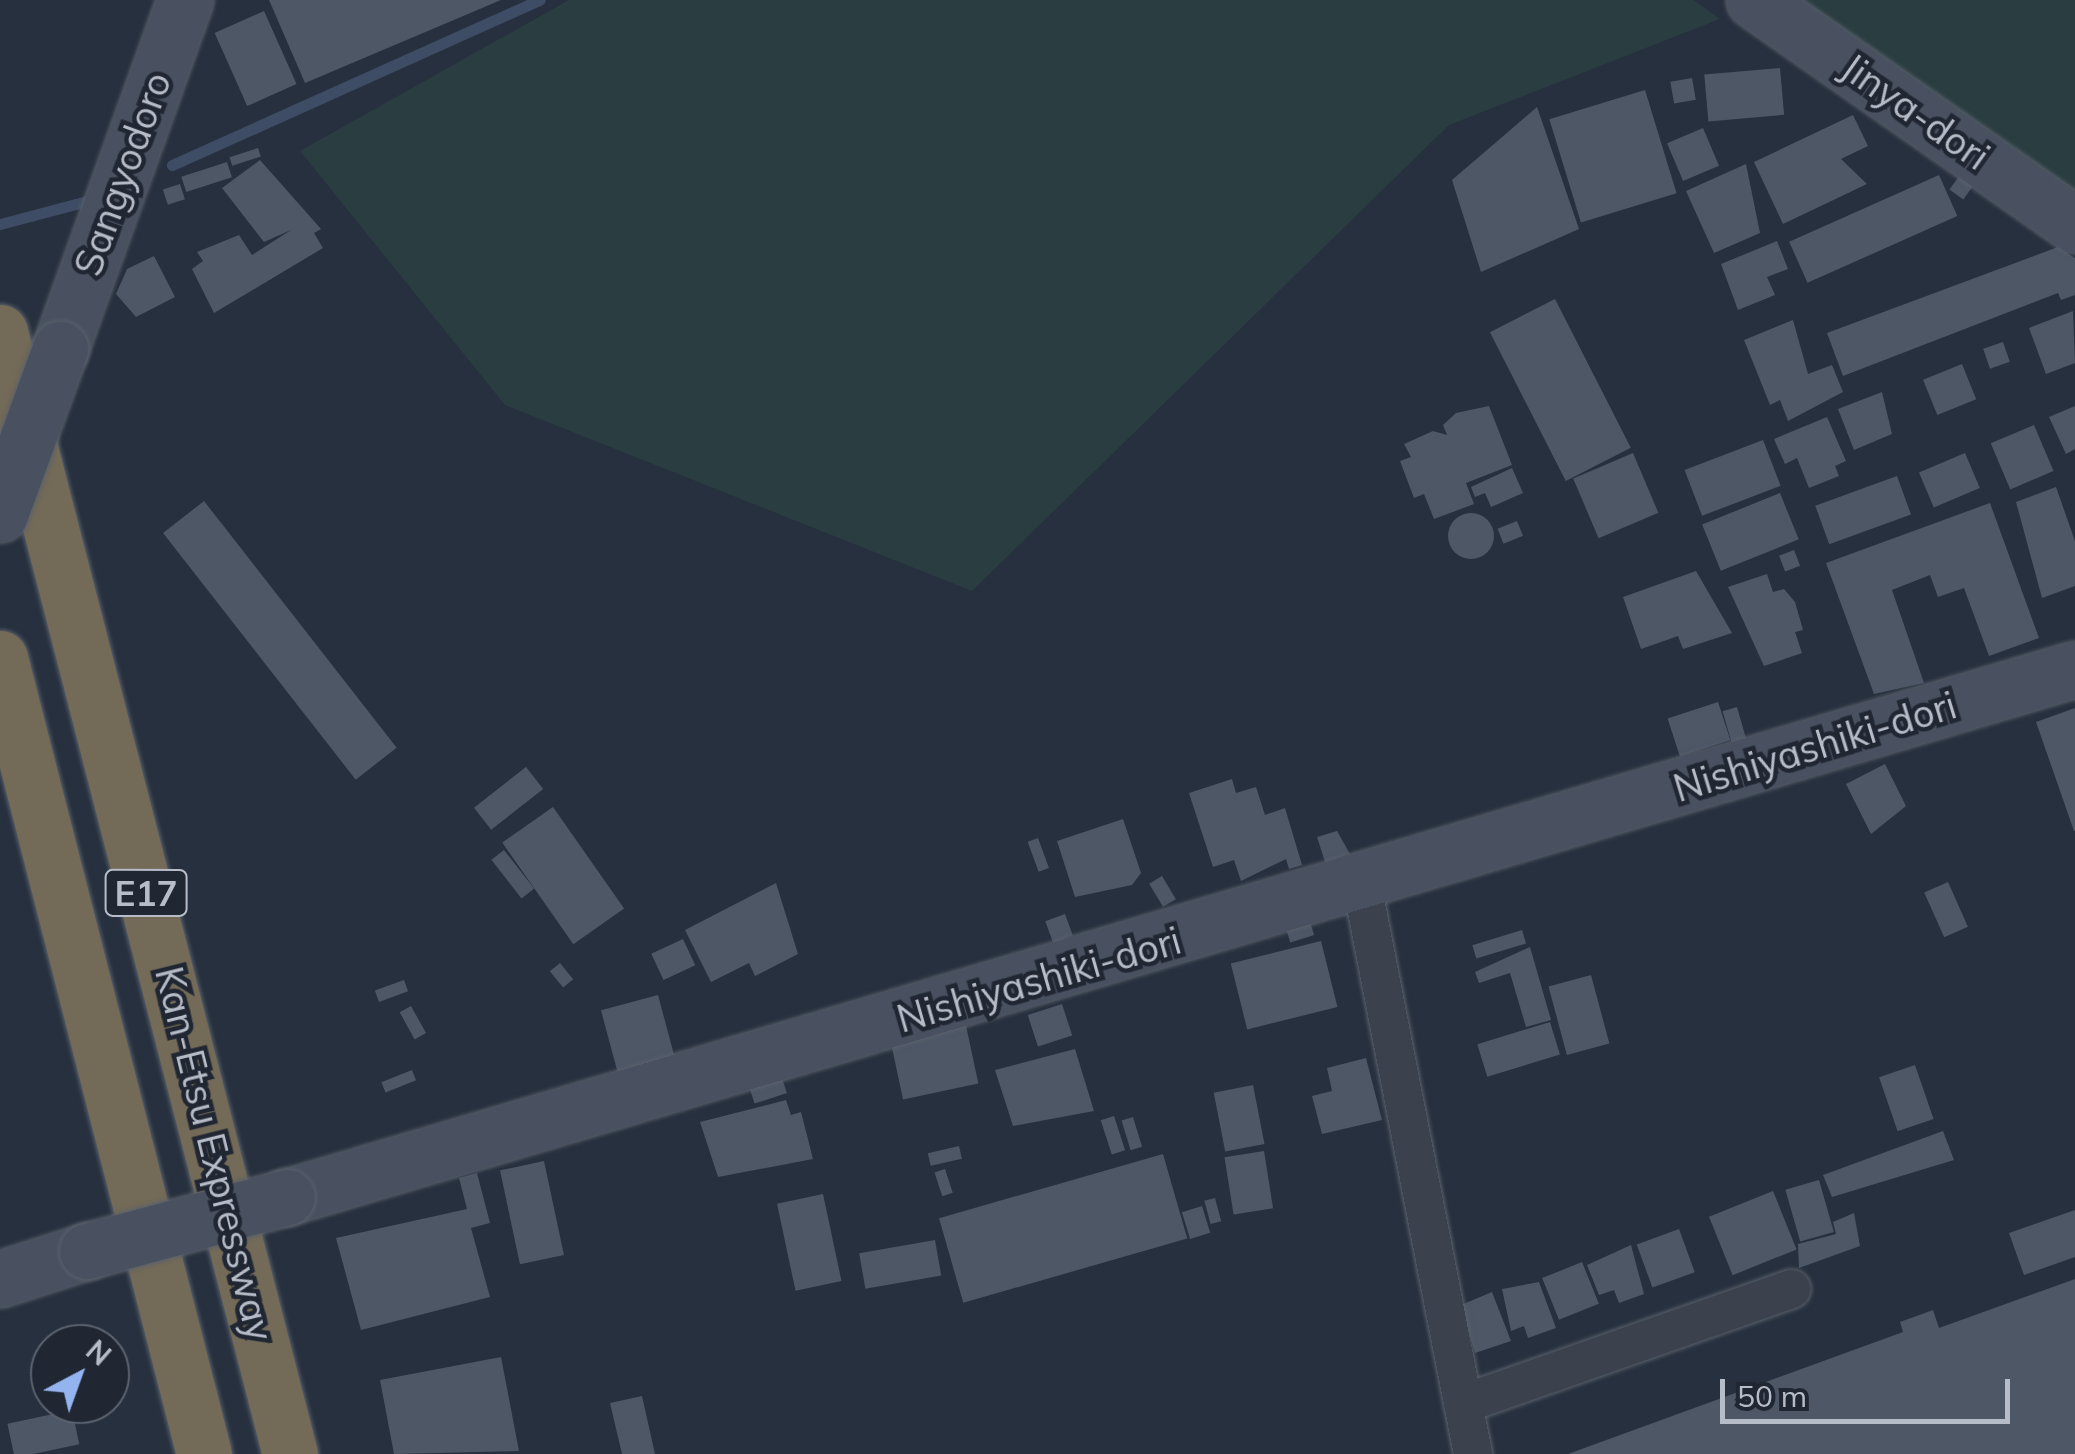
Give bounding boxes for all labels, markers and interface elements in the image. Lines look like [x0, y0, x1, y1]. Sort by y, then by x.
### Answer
street label: Jinya-dori [1832, 44, 1998, 180]
street label: Sangyodoro [65, 66, 181, 282]
street label: Nishiyashiki-dori [1668, 682, 1962, 812]
road number: E17 [104, 863, 188, 923]
street label: Nishiyashiki-dori [892, 918, 1186, 1042]
street label: Kan-Etsu Expressway [145, 962, 283, 1346]
north arrow [30, 1324, 130, 1424]
text: N [79, 1332, 118, 1373]
scale bar [1725, 1359, 2015, 1421]
text: 50 m [1737, 1377, 1807, 1415]

